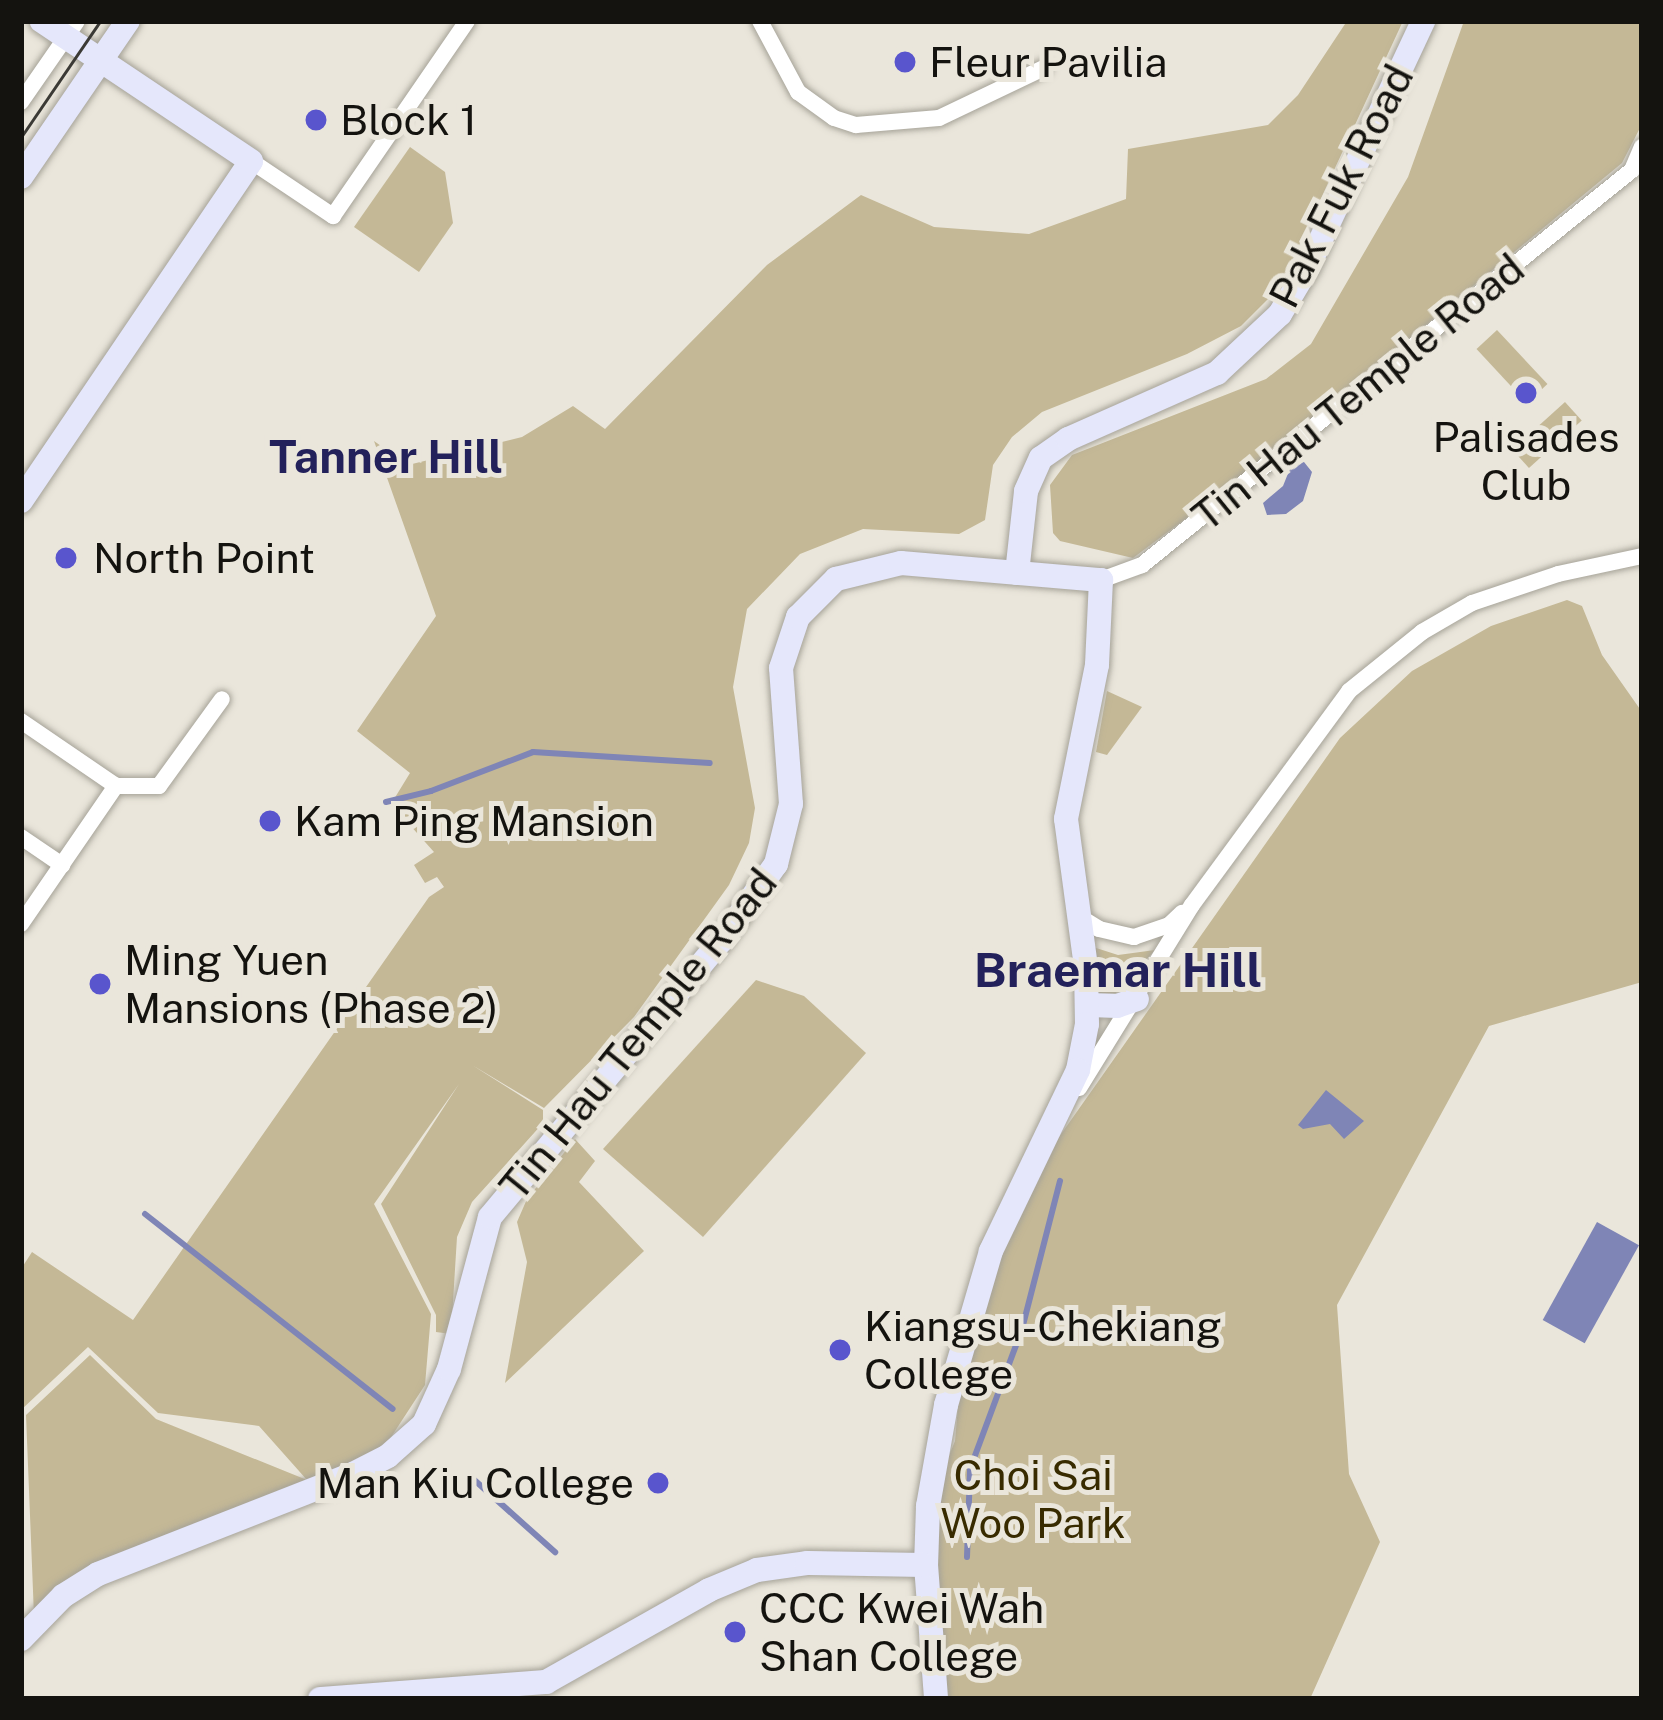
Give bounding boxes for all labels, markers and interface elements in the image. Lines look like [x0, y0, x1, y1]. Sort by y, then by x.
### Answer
place label: Fleur Pavilia [929, 37, 1167, 87]
marker: Fleur Pavilia [892, 49, 918, 75]
street label: Pak Fuk Road [1258, 56, 1424, 316]
place label: Block 1 [340, 95, 477, 145]
marker: Block 1 [303, 107, 329, 133]
street label: Tin Hau Temple Road [1182, 243, 1534, 541]
marker: Palisades Club [1513, 380, 1539, 406]
place label: Palisades Club [1433, 412, 1619, 510]
district label: Tanner Hill [269, 430, 503, 484]
place label: North Point [93, 533, 315, 583]
marker: North Point [50, 542, 82, 574]
place label: Kam Ping Mansion [294, 796, 654, 846]
marker: Kam Ping Mansion [257, 808, 283, 834]
street label: Tin Hau Temple Road [489, 858, 787, 1210]
place label: Ming Yuen Mansions (Phase 2) [124, 935, 499, 1034]
district label: Braemar Hill [974, 941, 1262, 999]
marker: Ming Yuen Mansions (Phase 2) [87, 971, 113, 997]
place label: Kiangsu-Chekiang College [864, 1301, 1222, 1400]
marker: Kiangsu-Chekiang College [827, 1337, 853, 1363]
park label: Choi Sai Woo Park [940, 1450, 1126, 1549]
place label: Man Kiu College [316, 1458, 634, 1508]
marker: Man Kiu College [645, 1470, 671, 1496]
place label: CCC Kwei Wah Shan College [759, 1583, 1045, 1682]
marker: CCC Kwei Wah Shan College [722, 1619, 748, 1645]

